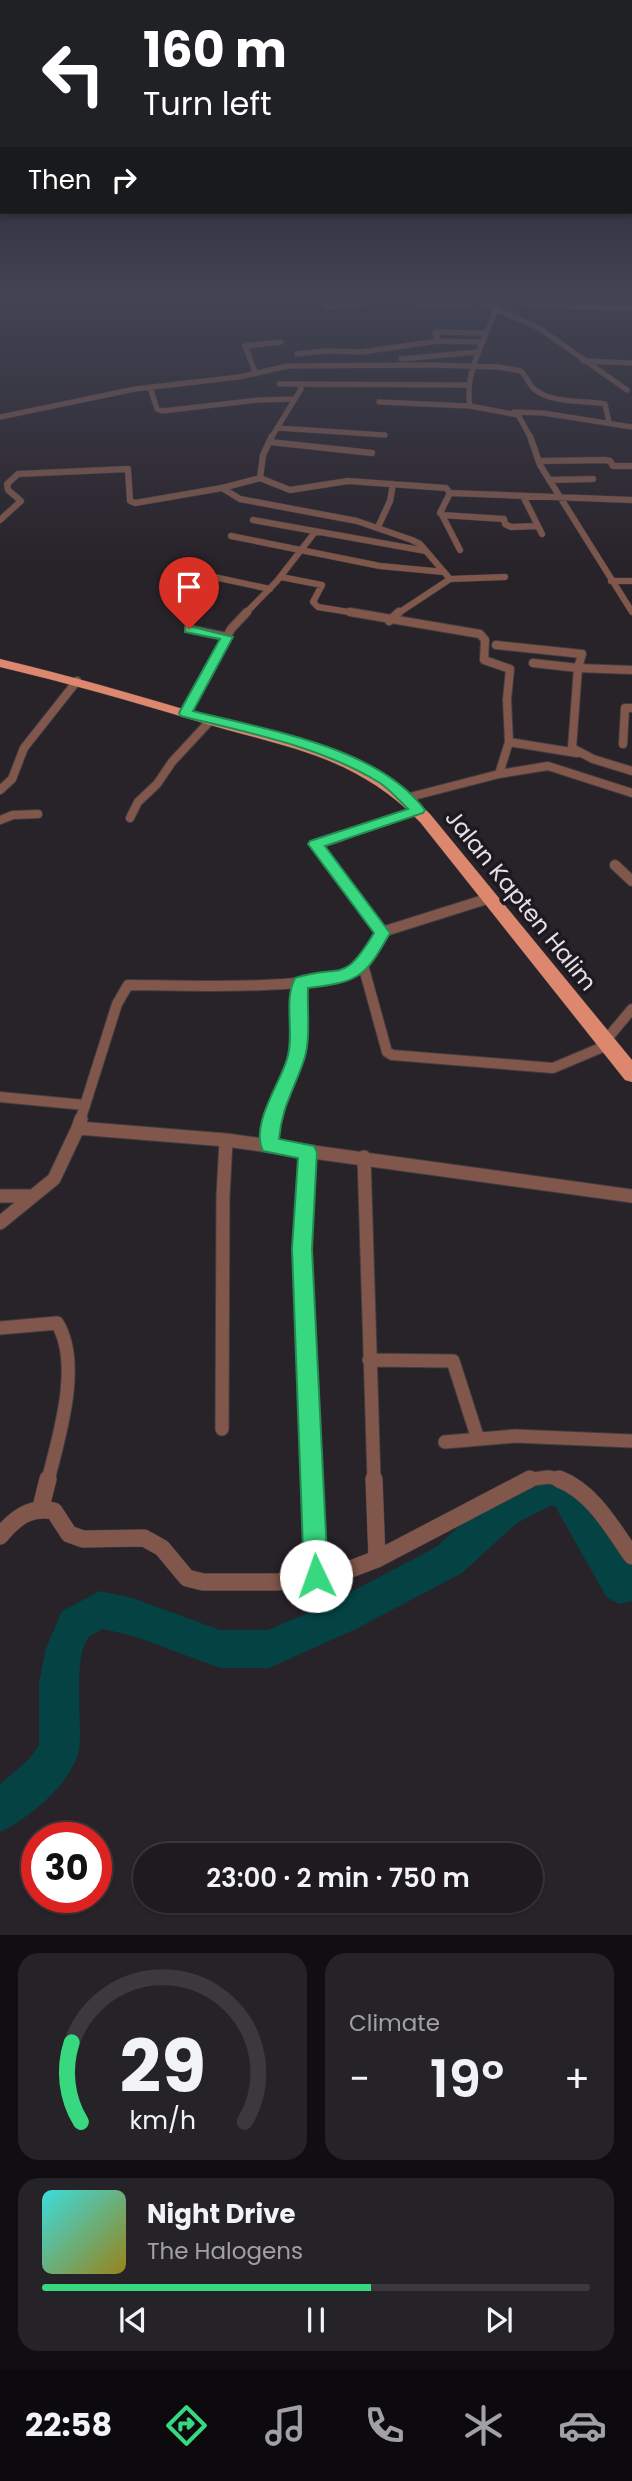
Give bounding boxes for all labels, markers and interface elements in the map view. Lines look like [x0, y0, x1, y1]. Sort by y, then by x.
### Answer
text: 160 m [143, 16, 287, 84]
icon: left [28, 28, 119, 119]
text: Turn left [143, 81, 272, 126]
icon: right [105, 161, 143, 199]
text: Then [28, 162, 91, 198]
pin [159, 557, 219, 629]
icon: arrive [170, 568, 208, 606]
street label: Jalan Kapten Halim [438, 803, 604, 997]
position arrow [279, 1539, 353, 1613]
speed limit sign: 30 [21, 1822, 112, 1913]
text: 23:00 · 2 min · 750 m [206, 1860, 470, 1896]
text: Climate [349, 2007, 440, 2039]
text: 29 [119, 2017, 206, 2118]
text: 19° [430, 2042, 504, 2115]
text: − [349, 2052, 370, 2105]
text: + [564, 2052, 590, 2105]
text: km/h [129, 2103, 196, 2138]
text: Night Drive [147, 2196, 295, 2232]
text: The Halogens [147, 2235, 303, 2267]
icon: previous [114, 2301, 152, 2339]
icon: pause [297, 2301, 335, 2339]
icon: next [480, 2301, 518, 2339]
icon: directions [162, 2401, 211, 2450]
icon: music [261, 2401, 310, 2450]
icon: phone [360, 2401, 409, 2450]
icon: climate [459, 2401, 508, 2450]
icon: car [558, 2401, 607, 2450]
text: 22:58 [25, 2402, 112, 2447]

